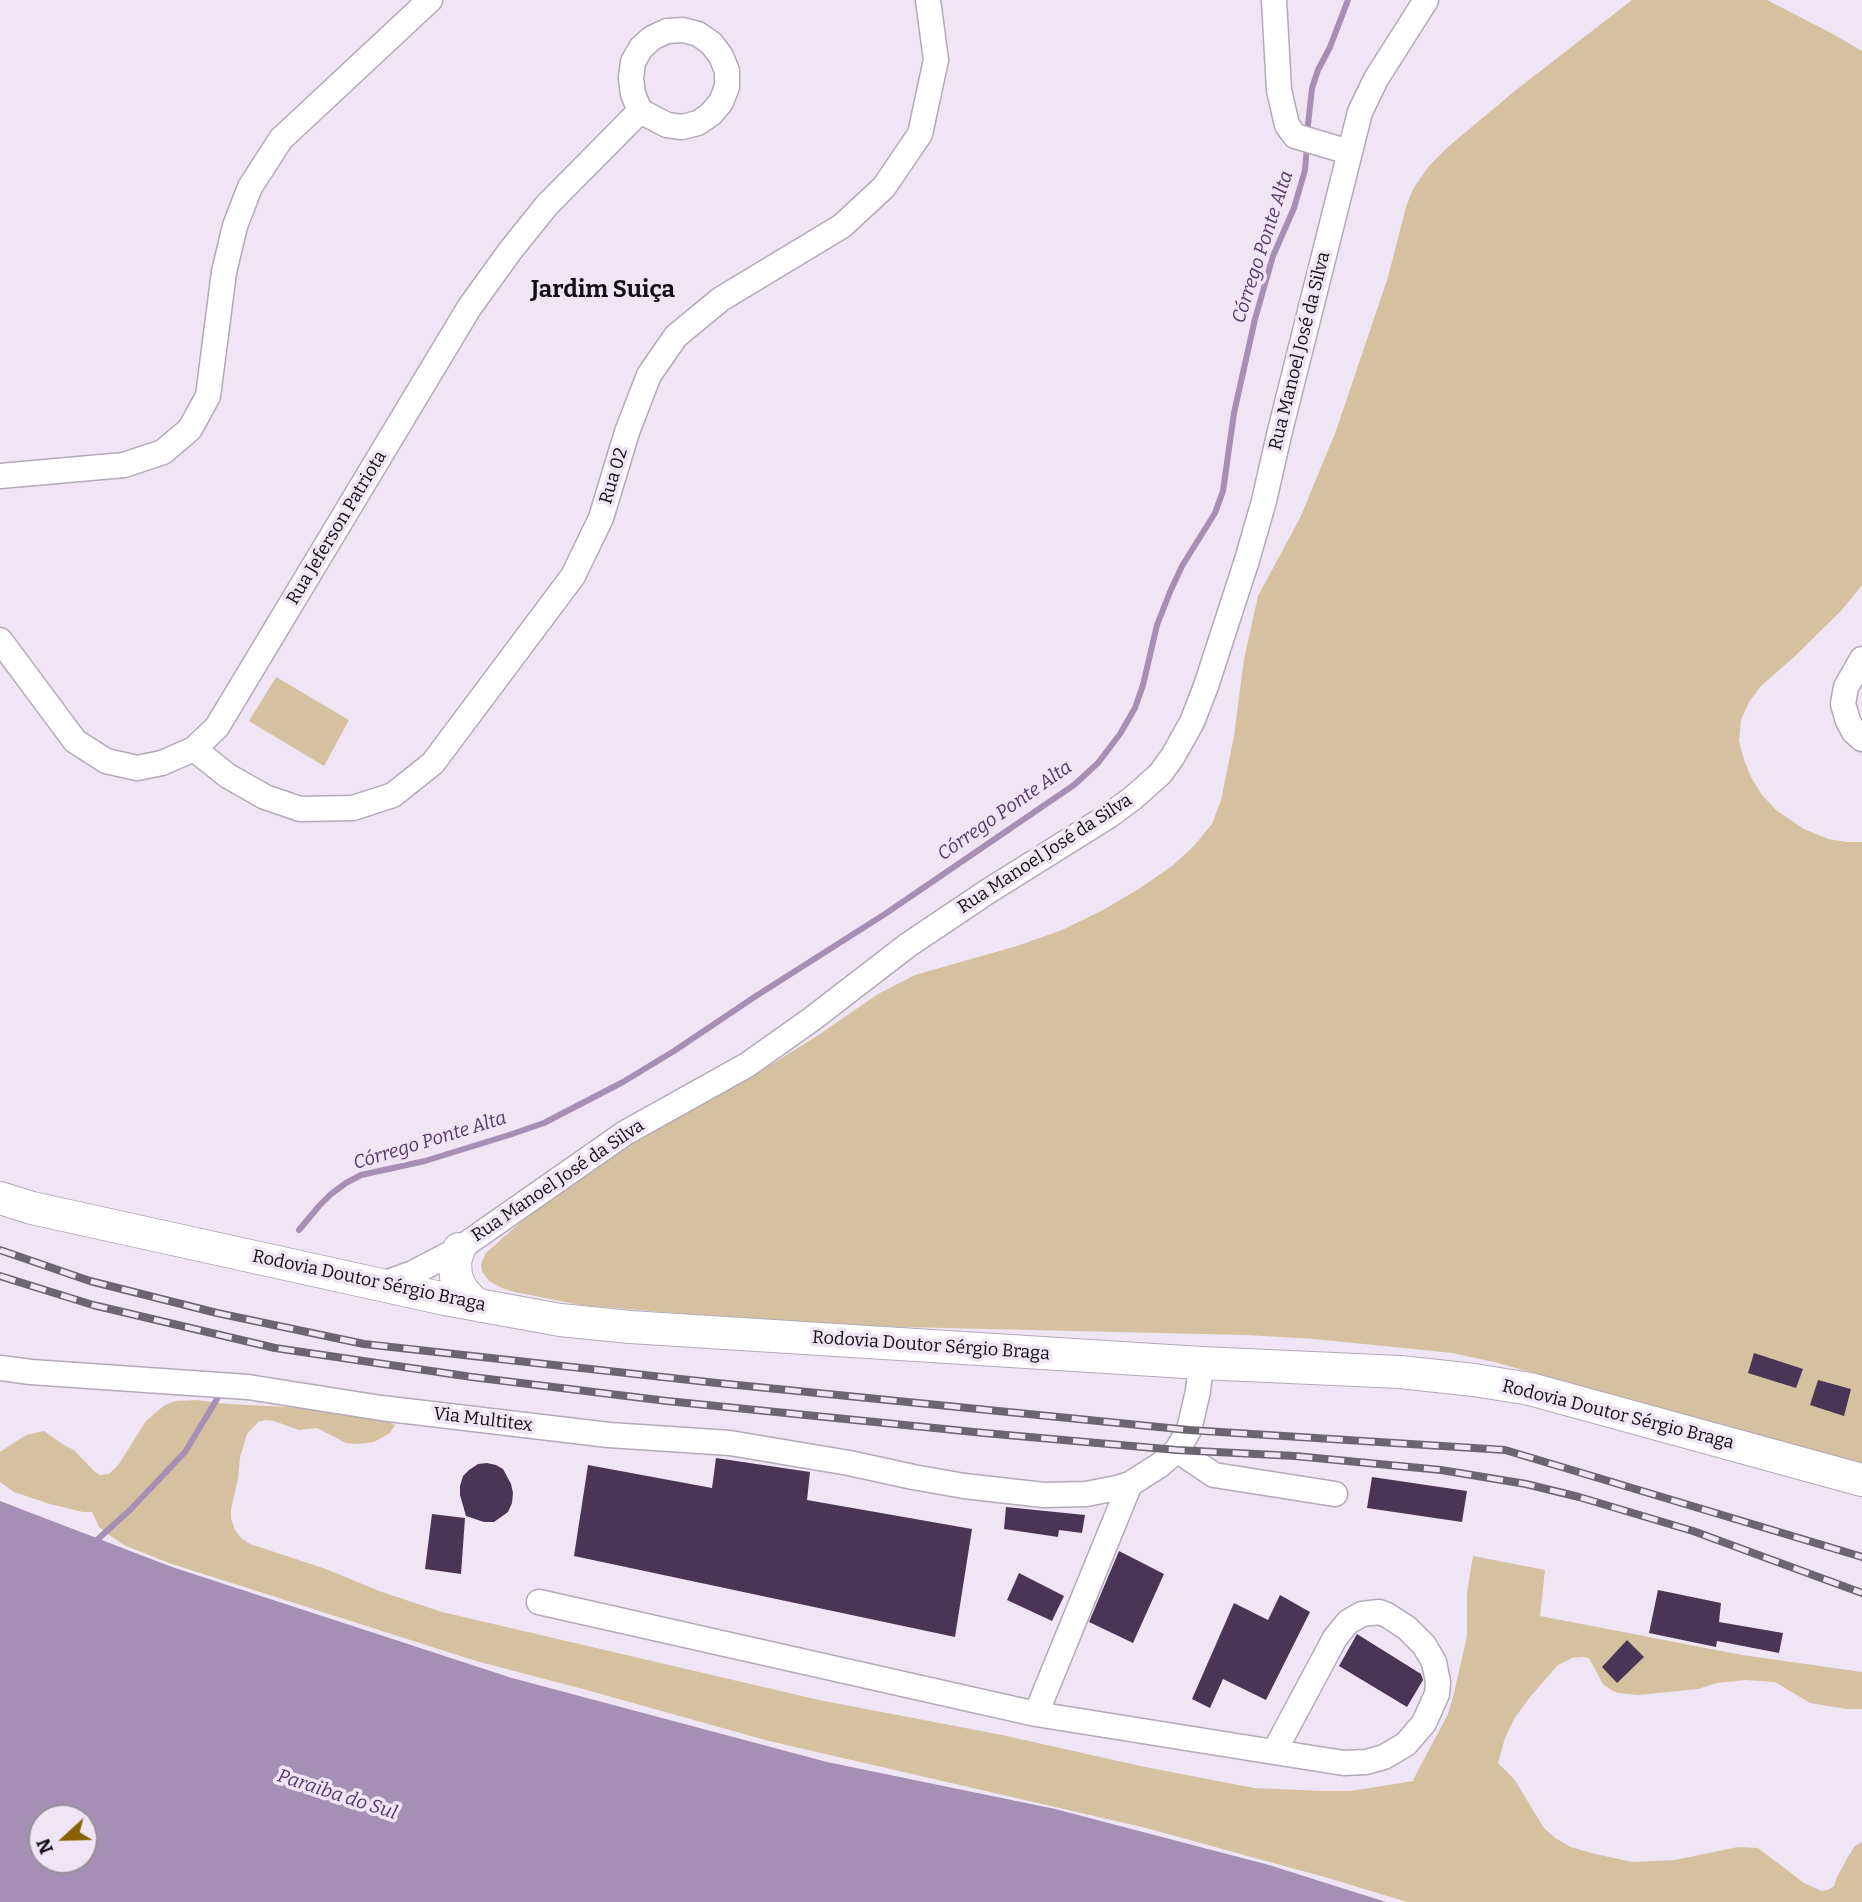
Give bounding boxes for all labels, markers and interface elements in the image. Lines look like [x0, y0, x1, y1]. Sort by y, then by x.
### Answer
water label: Córrego Ponte Alta [1228, 168, 1298, 326]
street label: Rua Manoel José da Silva [1265, 250, 1335, 452]
district label: Jardim Suiça [531, 276, 675, 304]
street label: Rua 02 [595, 445, 633, 507]
street label: Rua Jeferson Patriota [283, 447, 391, 609]
water label: Córrego Ponte Alta [933, 756, 1077, 866]
street label: Rua Manoel José da Silva [954, 790, 1136, 918]
water label: Córrego Ponte Alta [351, 1107, 509, 1175]
street label: Rua Manoel José da Silva [468, 1115, 648, 1247]
street label: Rodovia Doutor Sérgio Braga [250, 1246, 488, 1316]
street label: Rodovia Doutor Sérgio Braga [811, 1327, 1051, 1365]
street label: Rodovia Doutor Sérgio Braga [1500, 1376, 1736, 1454]
street label: Via Multitex [432, 1403, 534, 1437]
water label: Paraiba do Sul [274, 1765, 400, 1825]
north arrow [28, 1804, 98, 1874]
text: N [32, 1835, 58, 1857]

